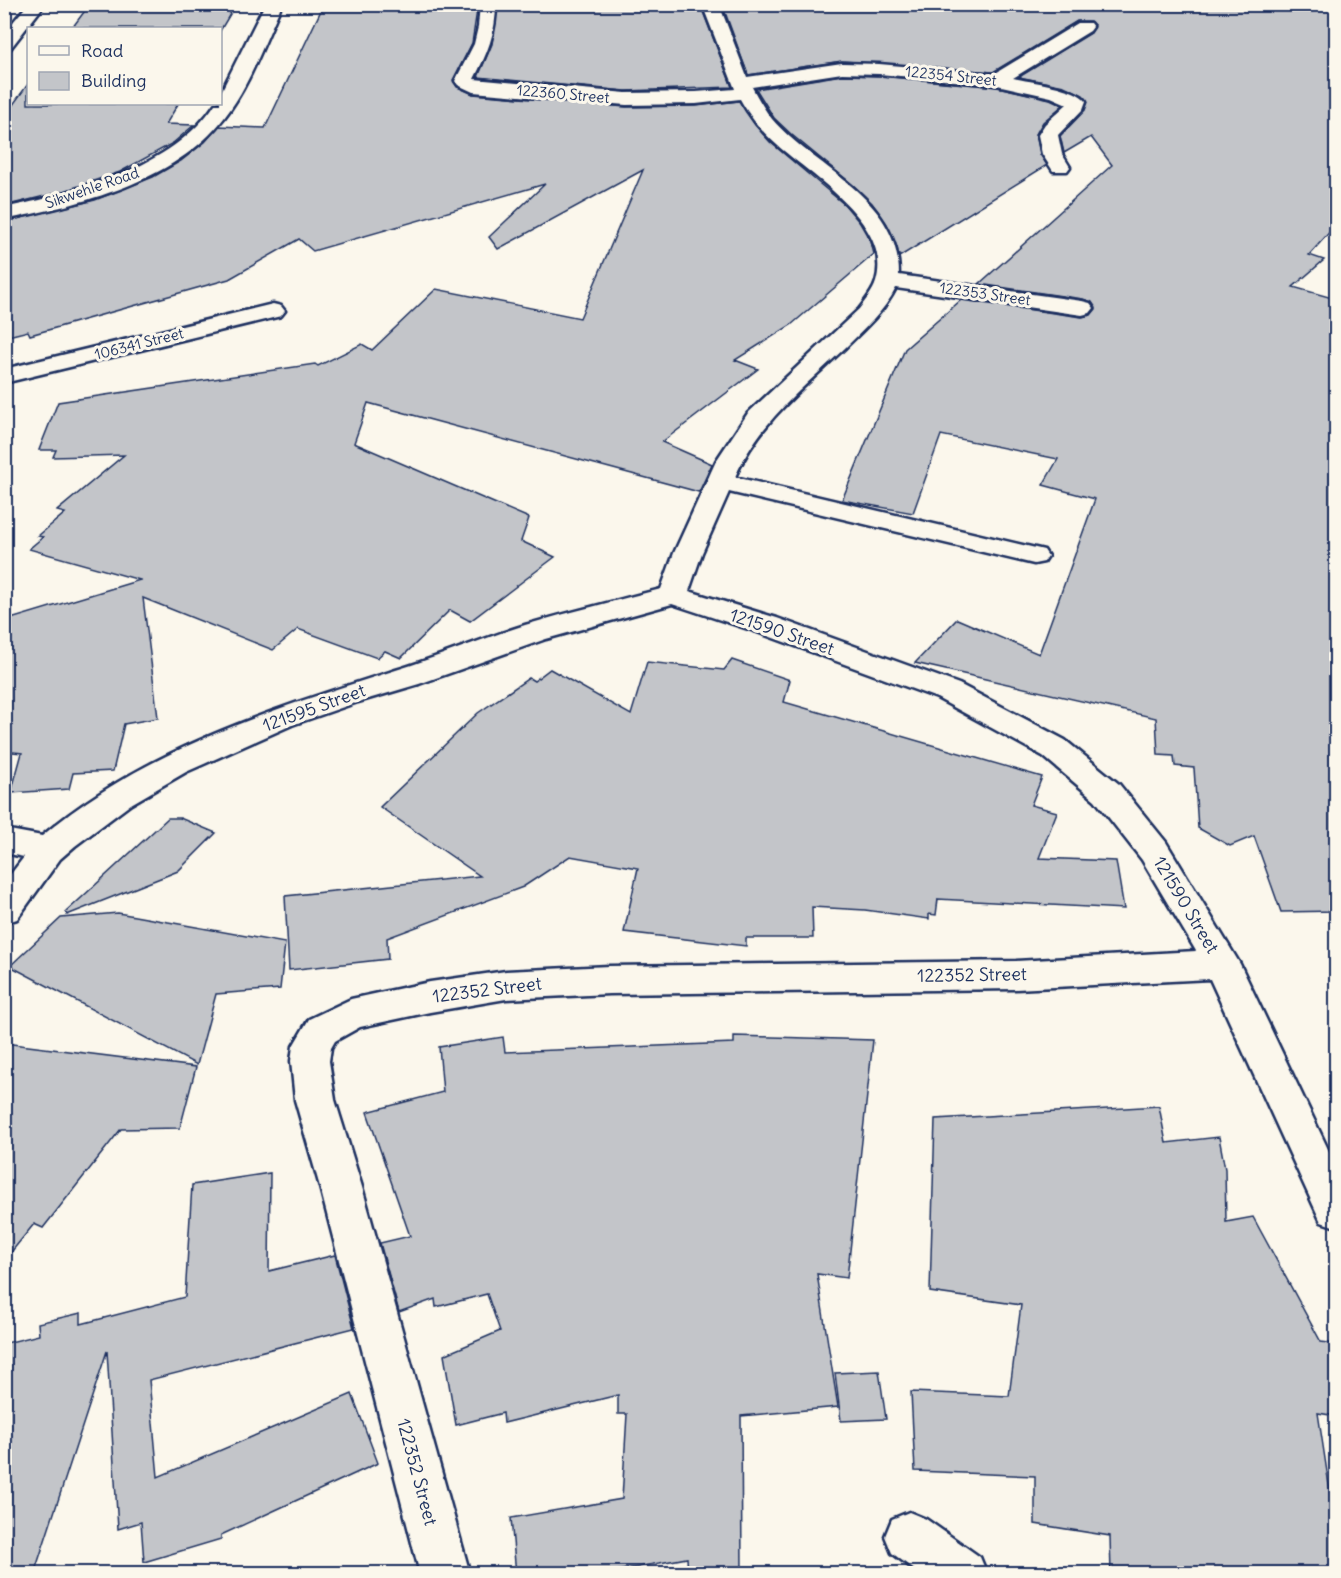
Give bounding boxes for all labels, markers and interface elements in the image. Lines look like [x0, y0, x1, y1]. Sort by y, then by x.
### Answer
legend [27, 27, 222, 105]
text: Road [81, 39, 124, 62]
street label: 122354 Street [904, 61, 998, 90]
text: Building [81, 69, 146, 92]
street label: 122360 Street [516, 80, 610, 107]
street label: Sikwehle Road [42, 163, 141, 212]
street label: 122353 Street [938, 278, 1032, 309]
street label: 106341 Street [92, 323, 185, 364]
street label: 121590 Street [727, 603, 837, 660]
street label: 121595 Street [259, 678, 368, 737]
street label: 121590 Street [1148, 852, 1224, 957]
street label: 122352 Street [917, 962, 1027, 987]
street label: 122352 Street [431, 971, 543, 1008]
street label: 122352 Street [392, 1416, 443, 1528]

